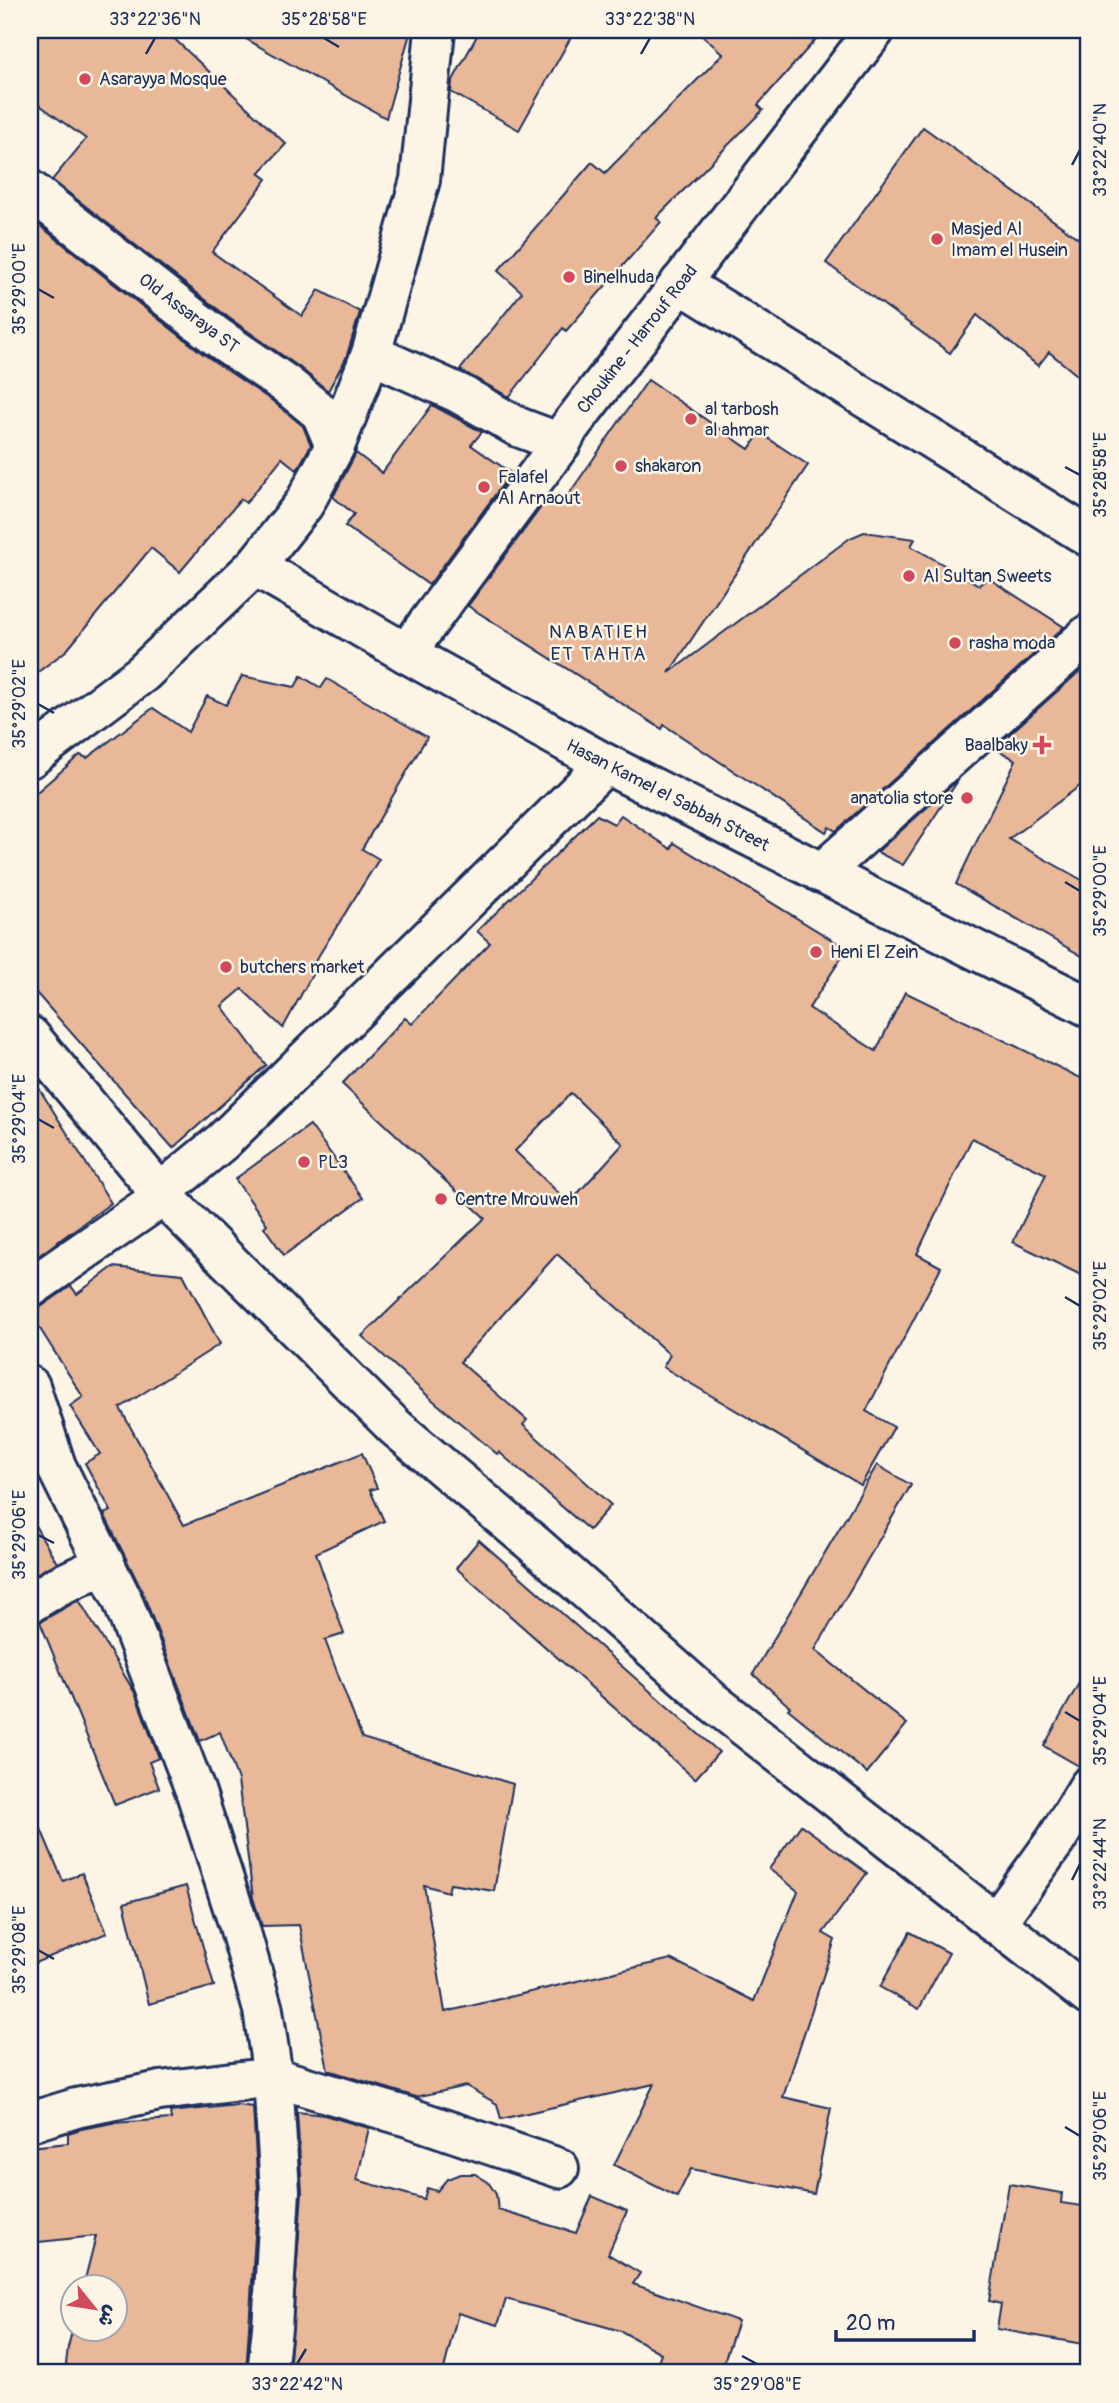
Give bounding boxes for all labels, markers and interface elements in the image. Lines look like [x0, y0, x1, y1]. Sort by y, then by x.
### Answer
text: 33°22'36"N [109, 8, 201, 31]
text: 35°28'58"E [281, 8, 367, 31]
text: 33°22'38"N [605, 8, 695, 31]
place label: Asarayya Mosque [99, 68, 227, 91]
marker: Asarayya Mosque [77, 71, 93, 87]
text: 33°22'40"N [1089, 103, 1112, 197]
place label: Masjed Al Imam el Husein [951, 218, 1068, 262]
marker: Masjed Al Imam el Husein [929, 231, 945, 247]
text: 35°29'00"E [8, 243, 31, 335]
street label: Choukine - Harrouf Road [572, 260, 703, 418]
place label: Binelhuda [583, 266, 654, 289]
street label: Old Assaraya ST [134, 268, 243, 359]
marker: Binelhuda [561, 269, 577, 285]
place label: al tarbosh al ahmar [705, 398, 779, 442]
marker: al tarbosh al ahmar [683, 411, 699, 427]
text: 35°28'58"E [1089, 432, 1112, 518]
place label: shakaron [635, 455, 701, 478]
marker: shakaron [613, 458, 629, 474]
place label: Falafel Al Arnaout [498, 466, 581, 510]
marker: Falafel Al Arnaout [476, 479, 492, 495]
place label: Al Sultan Sweets [923, 565, 1052, 588]
marker: Al Sultan Sweets [901, 568, 917, 584]
district label: NABATIEH ET TAHTA [549, 620, 649, 666]
place label: rasha moda [969, 632, 1055, 655]
marker: rasha moda [947, 635, 963, 651]
text: 35°29'02"E [8, 659, 31, 749]
street label: Hasan Kamel el Sabbah Street [562, 734, 774, 857]
place label: Baalbaky [964, 734, 1028, 757]
marker: Baalbaky [1034, 737, 1050, 753]
place label: anatolia store [851, 787, 953, 810]
marker: anatolia store [959, 790, 975, 806]
text: 35°29'00"E [1089, 845, 1112, 937]
place label: Heni El Zein [830, 941, 918, 964]
marker: Heni El Zein [808, 944, 824, 960]
place label: butchers market [240, 956, 365, 979]
marker: butchers market [218, 959, 234, 975]
text: 35°29'04"E [8, 1074, 31, 1164]
place label: PL3 [318, 1151, 348, 1174]
marker: PL3 [296, 1154, 312, 1170]
place label: Centre Mrouweh [455, 1188, 578, 1211]
marker: Centre Mrouweh [433, 1191, 449, 1207]
text: 35°29'02"E [1089, 1261, 1112, 1351]
text: 35°29'06"E [8, 1490, 31, 1580]
text: 35°29'04"E [1089, 1676, 1112, 1766]
text: 33°22'44"N [1089, 1818, 1112, 1910]
text: 35°29'08"E [8, 1906, 31, 1994]
text: 35°29'06"E [1089, 2091, 1112, 2181]
north arrow [60, 2274, 130, 2344]
scale bar [836, 2298, 974, 2342]
text: ش [92, 2301, 123, 2331]
text: 20 m [846, 2310, 895, 2337]
text: 33°22'42"N [251, 2373, 343, 2396]
text: 35°29'08"E [713, 2373, 801, 2396]

